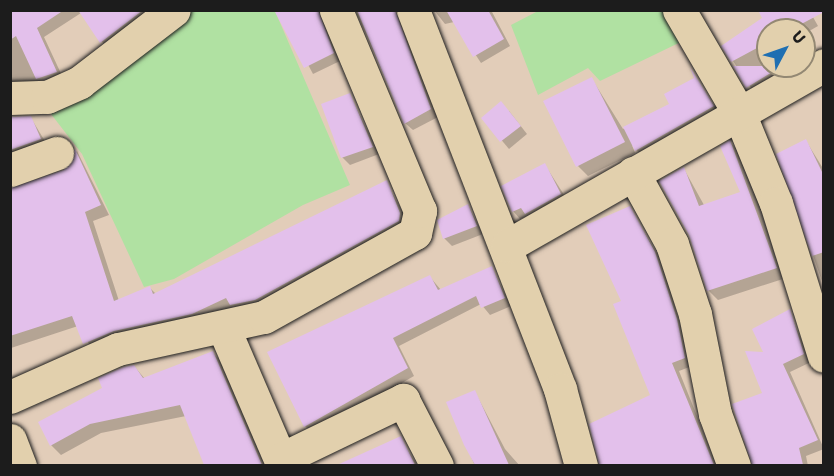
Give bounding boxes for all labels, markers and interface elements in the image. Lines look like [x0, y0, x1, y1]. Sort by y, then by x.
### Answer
north arrow [756, 18, 816, 78]
text: U [787, 26, 810, 48]

